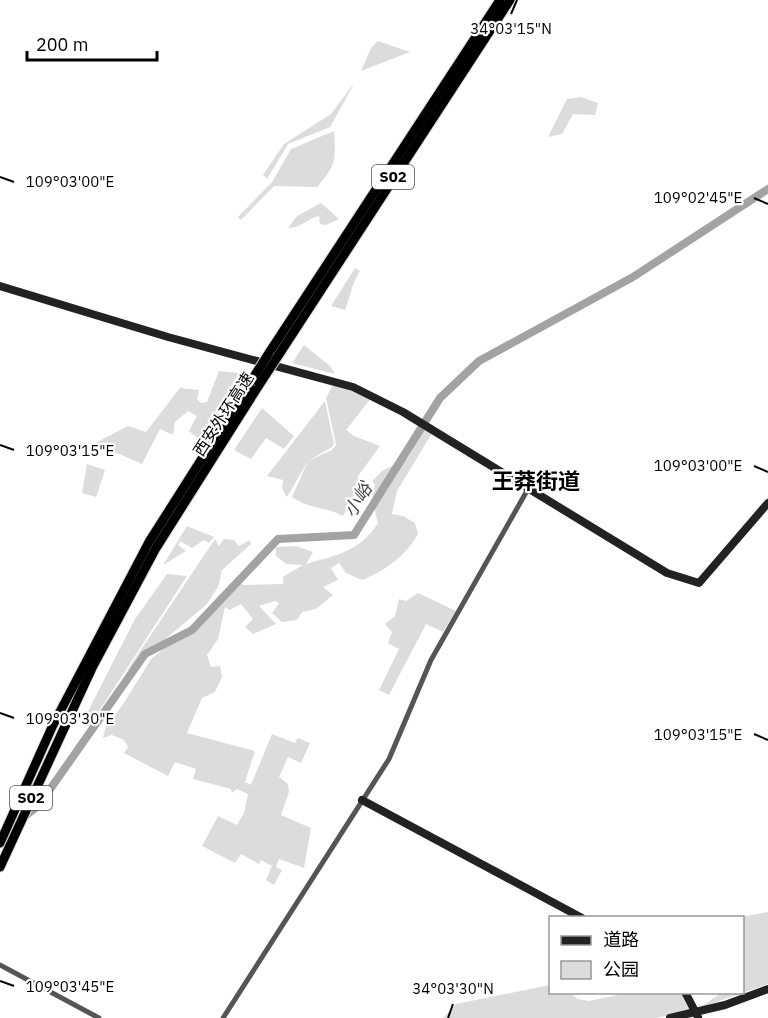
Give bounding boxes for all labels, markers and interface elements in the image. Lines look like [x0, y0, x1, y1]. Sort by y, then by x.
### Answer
text: 34°03'15"N [470, 19, 552, 38]
scale bar [27, 24, 158, 62]
text: 200 m [36, 33, 88, 56]
road number: S02 [372, 165, 414, 189]
text: 109°03'00"E [26, 172, 114, 191]
text: 109°02'45"E [654, 188, 742, 207]
street label: 西安外环高速 [188, 368, 258, 460]
text: 109°03'15"E [26, 441, 114, 460]
text: 109°03'00"E [654, 456, 742, 475]
district label: 王莽街道 [492, 466, 580, 495]
water label: 小峪 [338, 476, 378, 521]
text: 109°03'30"E [26, 709, 114, 728]
text: 109°03'15"E [654, 725, 742, 744]
road number: S02 [10, 786, 52, 810]
legend [549, 916, 744, 994]
text: 道路 [603, 928, 639, 951]
text: 公园 [603, 958, 639, 981]
text: 109°03'45"E [26, 977, 114, 996]
text: 34°03'30"N [412, 979, 494, 998]

